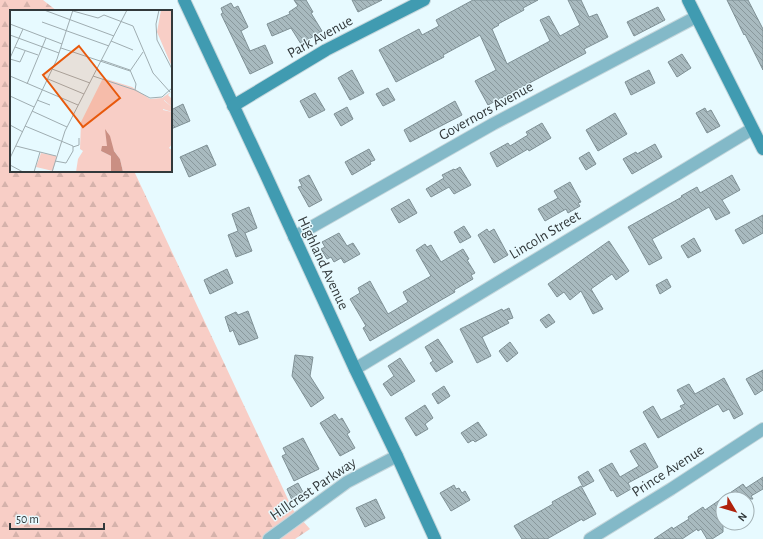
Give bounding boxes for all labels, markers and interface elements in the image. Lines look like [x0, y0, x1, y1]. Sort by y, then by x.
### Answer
inset map [10, 10, 172, 172]
street label: Park Avenue [285, 13, 355, 61]
street label: Governors Avenue [436, 79, 536, 143]
street label: Lincoln Street [507, 208, 583, 262]
street label: Highland Avenue [295, 214, 351, 312]
street label: Prince Avenue [629, 442, 707, 500]
street label: Hillcrest Parkway [267, 454, 359, 523]
north arrow [715, 491, 755, 531]
scale bar [10, 505, 104, 531]
text: N [736, 510, 749, 523]
text: 50 m [16, 513, 39, 525]

